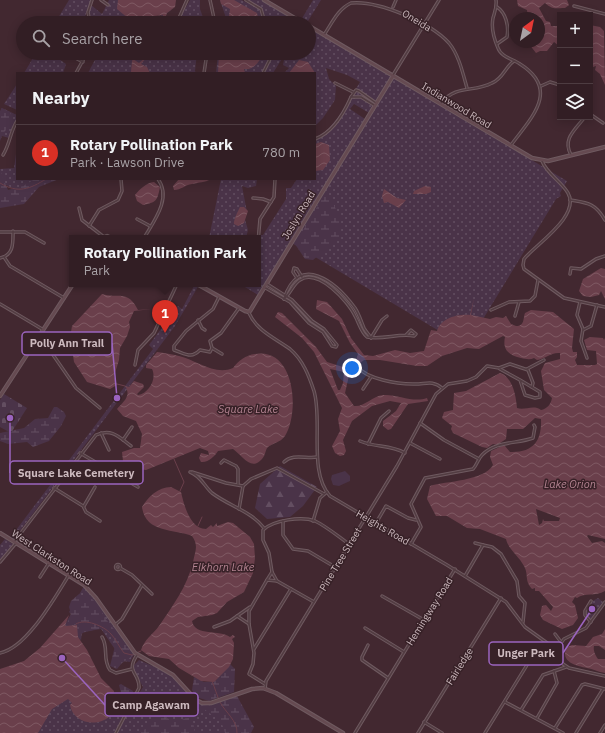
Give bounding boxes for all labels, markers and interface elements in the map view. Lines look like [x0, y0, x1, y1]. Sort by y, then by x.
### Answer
street label: Oneida [400, 7, 434, 35]
north arrow [509, 12, 545, 48]
map controls [557, 12, 593, 120]
button: + [557, 12, 593, 48]
search box [16, 16, 316, 60]
icon: search [30, 27, 52, 49]
text: Search here [62, 29, 142, 48]
button: − [557, 48, 593, 84]
street label: Indianwood Road [420, 80, 494, 131]
button: layers [557, 84, 593, 120]
text: Nearby [32, 87, 90, 109]
text: Rotary Pollination Park [70, 135, 233, 154]
text: 1 [41, 144, 49, 161]
text: 780 m [262, 144, 300, 161]
text: Park · Lawson Drive [70, 154, 184, 171]
street label: Joslyn Road [279, 189, 318, 242]
popup [69, 235, 261, 287]
text: Rotary Pollination Park [84, 243, 246, 262]
text: Park [84, 262, 110, 279]
pin: 1 [152, 300, 178, 333]
callout: Polly Ann Trail [22, 332, 112, 355]
text: Polly Ann Trail [30, 336, 105, 350]
your location [342, 358, 362, 378]
water label: Square Lake [218, 402, 278, 416]
callout: Square Lake Cemetery [10, 461, 143, 484]
text: Square Lake Cemetery [18, 466, 134, 480]
water label: Lake Orion [544, 477, 596, 491]
street label: Heights Road [354, 507, 412, 548]
street label: Pine Tree Street [316, 525, 365, 593]
street label: West Clarkston Road [9, 527, 94, 588]
water label: Elkhorn Lake [192, 560, 255, 574]
street label: Hemingway Road [403, 575, 456, 648]
callout: Unger Park [489, 642, 563, 665]
street label: Fairledge [443, 645, 476, 687]
text: Unger Park [497, 646, 555, 660]
callout: Camp Agawam [105, 693, 198, 716]
text: Camp Agawam [112, 698, 190, 712]

